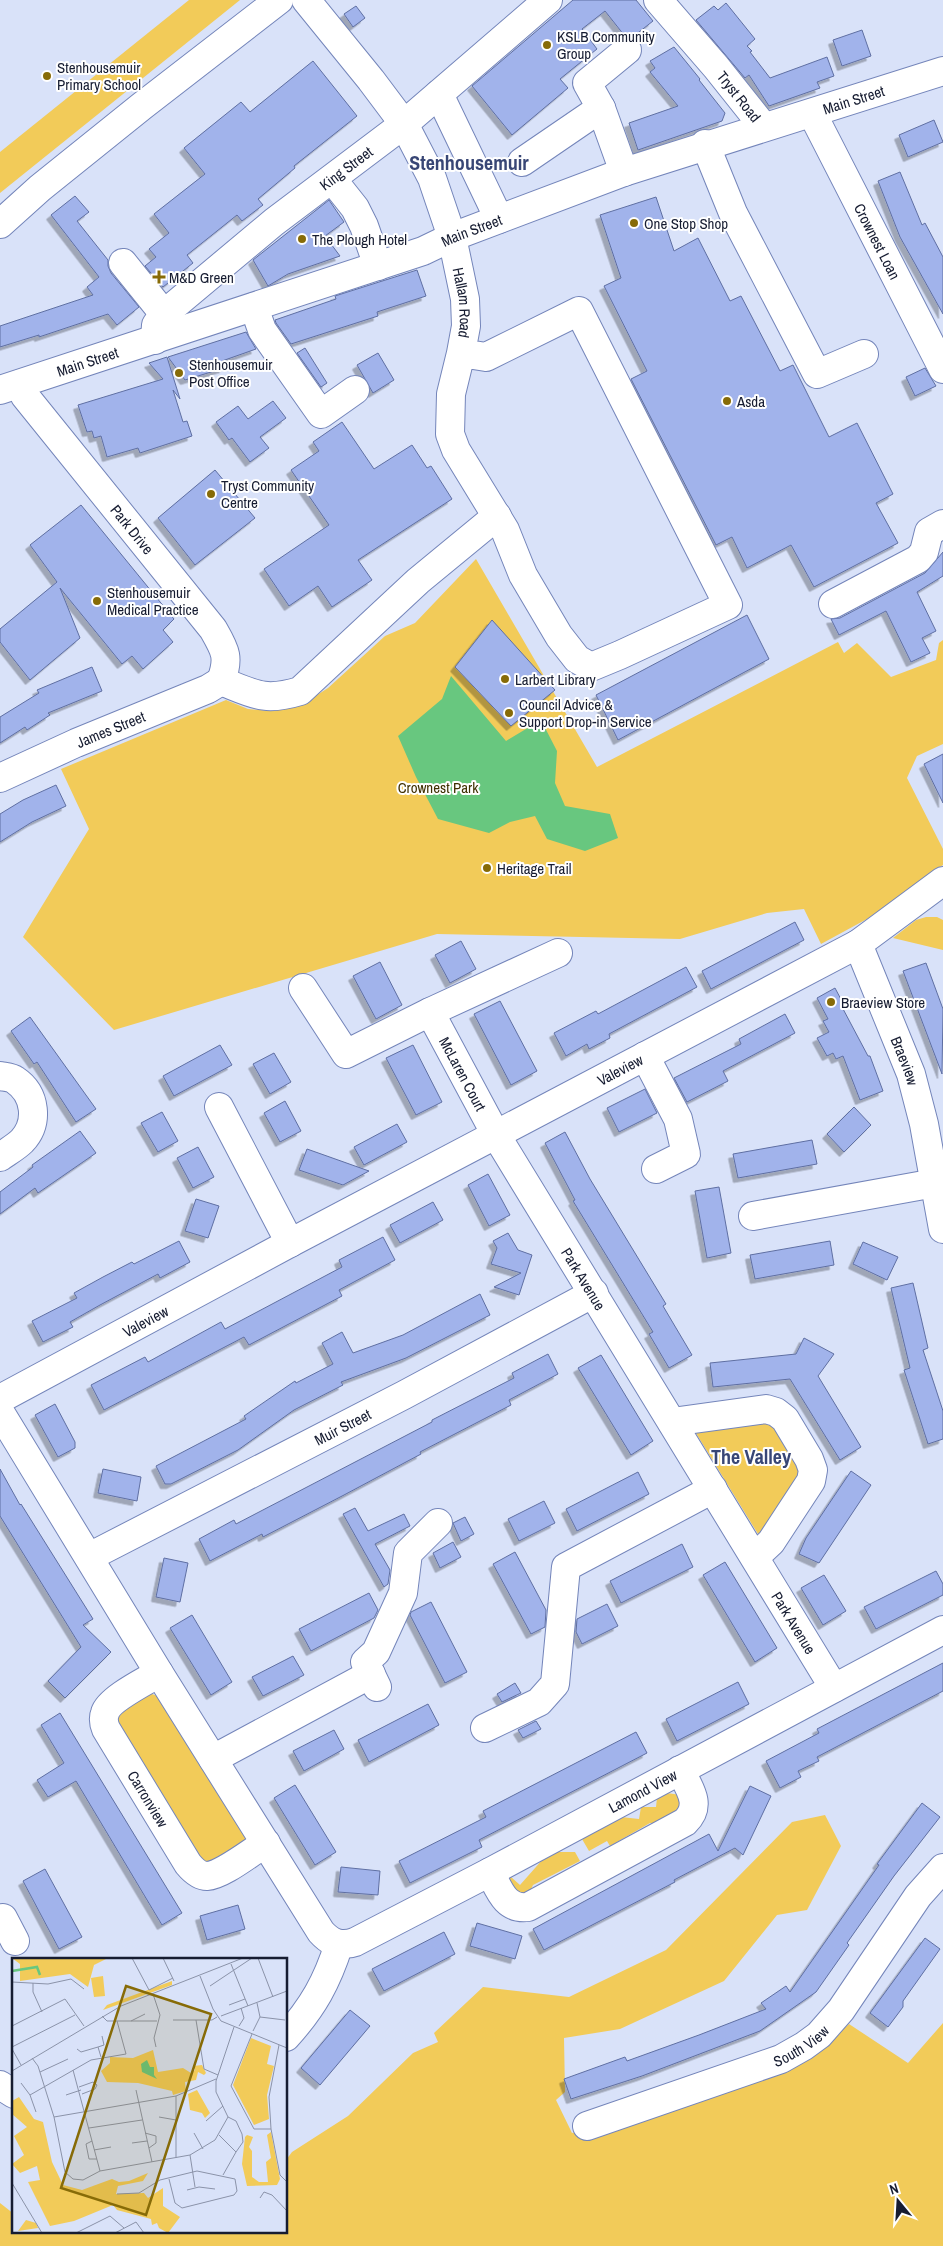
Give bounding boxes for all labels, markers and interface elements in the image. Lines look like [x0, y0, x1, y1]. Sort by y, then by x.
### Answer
place label: KSLB Community Group [557, 26, 656, 64]
marker: KSLB Community Group [541, 39, 553, 51]
place label: Stenhousemuir Primary School [57, 57, 141, 95]
street label: Tryst Road [712, 66, 766, 126]
marker: Stenhousemuir Primary School [41, 70, 53, 82]
street label: Main Street [820, 80, 888, 119]
street label: King Street [315, 141, 377, 195]
district label: Stenhousemuir [409, 149, 529, 176]
street label: Crownest Loan [849, 200, 906, 283]
street label: Main Street [437, 208, 505, 251]
place label: One Stop Shop [644, 213, 728, 234]
marker: One Stop Shop [628, 217, 640, 229]
place label: The Plough Hotel [312, 229, 407, 250]
marker: The Plough Hotel [296, 233, 308, 245]
street label: Hallam Road [448, 265, 477, 340]
place label: M&D Green [169, 267, 234, 288]
marker: M&D Green [153, 271, 165, 283]
street label: Main Street [54, 341, 121, 381]
place label: Stenhousemuir Post Office [189, 354, 272, 392]
marker: Stenhousemuir Post Office [173, 367, 185, 379]
place label: Asda [736, 391, 765, 412]
marker: Asda [721, 395, 733, 407]
place label: Tryst Community Centre [221, 475, 315, 513]
marker: Tryst Community Centre [205, 488, 217, 500]
street label: Park Drive [106, 500, 159, 558]
place label: Stenhousemuir Medical Practice [107, 582, 199, 620]
marker: Stenhousemuir Medical Practice [91, 595, 103, 607]
place label: Larbert Library [515, 669, 597, 690]
marker: Larbert Library [499, 673, 511, 685]
place label: Council Advice & Support Drop-in Service [519, 694, 652, 732]
street label: James Street [73, 705, 149, 752]
marker: Council Advice & Support Drop-in Service [503, 707, 515, 719]
park label: Crownest Park [398, 777, 479, 798]
place label: Heritage Trail [497, 858, 572, 879]
marker: Heritage Trail [481, 862, 493, 874]
place label: Braeview Store [841, 992, 925, 1013]
marker: Braeview Store [825, 996, 837, 1008]
street label: McLaren Court [435, 1033, 492, 1115]
street label: Braeview [886, 1033, 924, 1088]
street label: Valeview [593, 1049, 646, 1090]
street label: Park Avenue [557, 1244, 611, 1314]
street label: Valeview [119, 1300, 172, 1342]
street label: Muir Street [311, 1403, 375, 1450]
district label: The Valley [711, 1443, 792, 1470]
street label: Park Avenue [767, 1587, 821, 1658]
street label: Lamond View [604, 1764, 681, 1818]
street label: Carronview [123, 1766, 174, 1831]
inset map [12, 1958, 288, 2234]
street label: South View [770, 2020, 834, 2071]
north arrow [873, 2176, 923, 2226]
text: N [887, 2179, 901, 2198]

